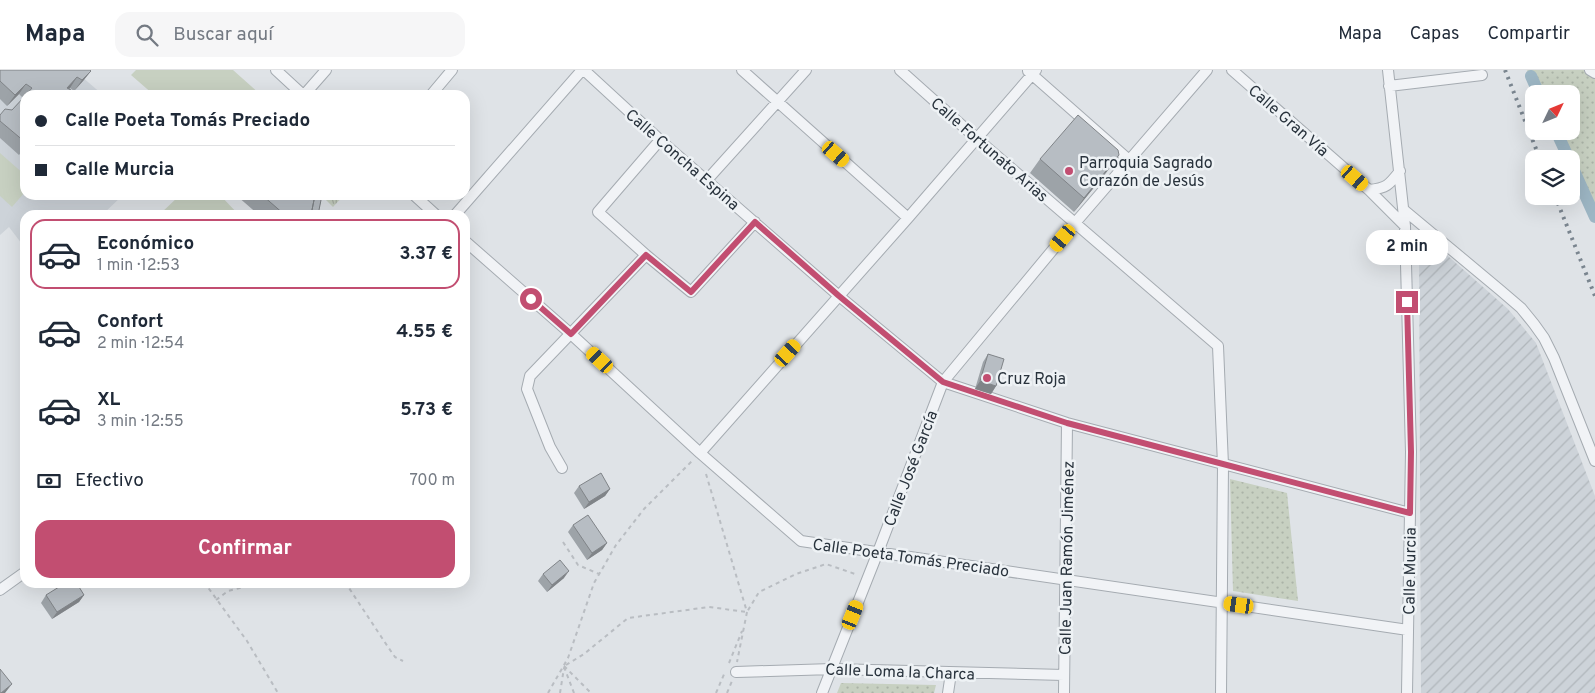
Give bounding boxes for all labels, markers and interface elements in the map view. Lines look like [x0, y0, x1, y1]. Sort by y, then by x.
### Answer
search box [115, 12, 465, 57]
text: Mapa [25, 20, 85, 50]
icon: search [133, 21, 161, 49]
text: Buscar aquí [173, 23, 273, 47]
text: Mapa [1338, 23, 1382, 46]
text: Capas [1410, 23, 1459, 46]
text: Compartir [1487, 23, 1570, 46]
street label: Calle Gran Vía [1243, 81, 1332, 162]
north arrow [1525, 85, 1580, 140]
map controls [1525, 85, 1580, 205]
street label: Calle Fortunato Arias [926, 94, 1052, 207]
street label: Calle Concha Espina [621, 105, 743, 216]
text: Calle Poeta Tomás Preciado [65, 109, 310, 133]
car [819, 138, 852, 170]
button: layers [1525, 150, 1580, 205]
place label: Parroquia Sagrado Corazón de Jesús [1079, 154, 1213, 192]
text: Calle Murcia [65, 158, 174, 182]
car [1338, 162, 1371, 194]
marker: Parroquia Sagrado Corazón de Jesús [1063, 165, 1075, 177]
car [1047, 222, 1078, 254]
callout: 2 min [1366, 230, 1448, 264]
icon: car [37, 232, 82, 277]
text: Económico [97, 232, 194, 256]
text: 2 min [1386, 237, 1428, 257]
text: 3.37 € [399, 242, 453, 266]
text: 1 min · 12:53 [97, 256, 180, 276]
route start [520, 288, 542, 310]
route end [1396, 291, 1418, 313]
icon: car [37, 310, 82, 355]
text: Confort [97, 310, 163, 334]
text: 4.55 € [396, 320, 453, 344]
text: 2 min · 12:54 [97, 334, 184, 354]
car [772, 337, 803, 369]
car [583, 344, 616, 376]
place label: Cruz Roja [997, 370, 1066, 390]
marker: Cruz Roja [981, 372, 993, 384]
icon: car [37, 388, 82, 433]
text: XL [97, 388, 120, 412]
text: 5.73 € [400, 398, 453, 422]
street label: Calle José García [881, 408, 943, 530]
text: 3 min · 12:55 [97, 412, 184, 432]
street label: Calle Juan Ramón Jiménez [1056, 461, 1080, 655]
icon: cash [35, 467, 63, 495]
text: Efectivo [75, 469, 144, 493]
text: 700 m [409, 471, 455, 491]
button: Confirmar [35, 520, 455, 578]
street label: Calle Murcia [1400, 527, 1422, 615]
street label: Calle Poeta Tomás Preciado [811, 535, 1010, 583]
car [1223, 595, 1254, 615]
car [840, 598, 865, 632]
street label: Calle Loma la Charca [825, 660, 975, 686]

